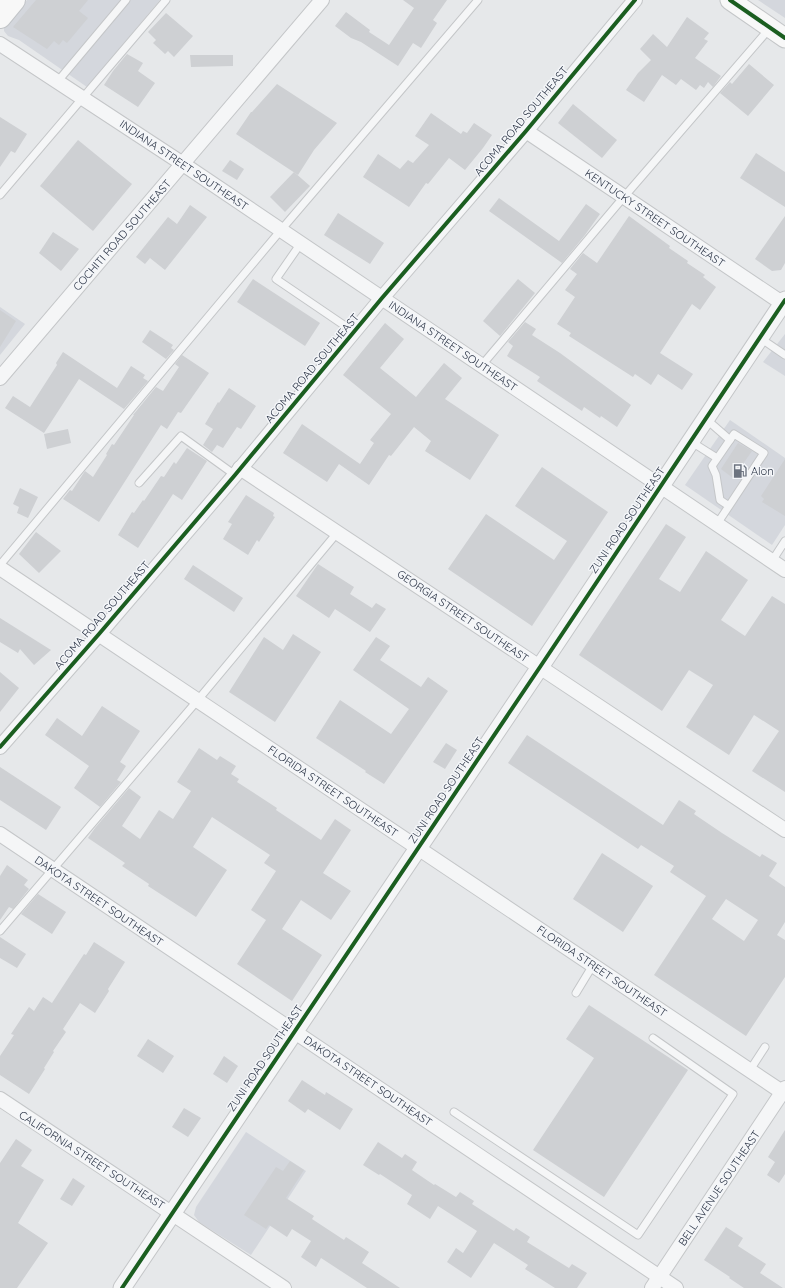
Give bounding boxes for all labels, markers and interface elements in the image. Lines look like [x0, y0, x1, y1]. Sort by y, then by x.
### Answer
street label: ACOMA ROAD SOUTHEAST [471, 63, 571, 179]
street label: INDIANA STREET SOUTHEAST [117, 117, 251, 214]
street label: KENTUCKY STREET SOUTHEAST [582, 166, 728, 270]
street label: COCHITI ROAD SOUTHEAST [70, 176, 174, 293]
street label: INDIANA STREET SOUTHEAST [386, 298, 520, 395]
street label: ACOMA ROAD SOUTHEAST [262, 310, 362, 426]
fuel station icon: Alon [732, 463, 748, 479]
street label: ZUNI ROAD SOUTHEAST [586, 464, 668, 576]
place label: Alon [751, 464, 774, 478]
street label: ACOMA ROAD SOUTHEAST [51, 558, 153, 672]
street label: GEORGIA STREET SOUTHEAST [395, 567, 532, 666]
street label: ZUNI ROAD SOUTHEAST [405, 734, 487, 846]
street label: FLORIDA STREET SOUTHEAST [265, 742, 401, 840]
street label: DAKOTA STREET SOUTHEAST [32, 853, 166, 950]
street label: FLORIDA STREET SOUTHEAST [534, 922, 670, 1020]
street label: ZUNI ROAD SOUTHEAST [224, 1002, 306, 1114]
street label: DAKOTA STREET SOUTHEAST [301, 1033, 435, 1130]
street label: CALIFORNIA STREET SOUTHEAST [16, 1107, 168, 1213]
street label: BELL AVENUE SOUTHEAST [675, 1127, 763, 1248]

